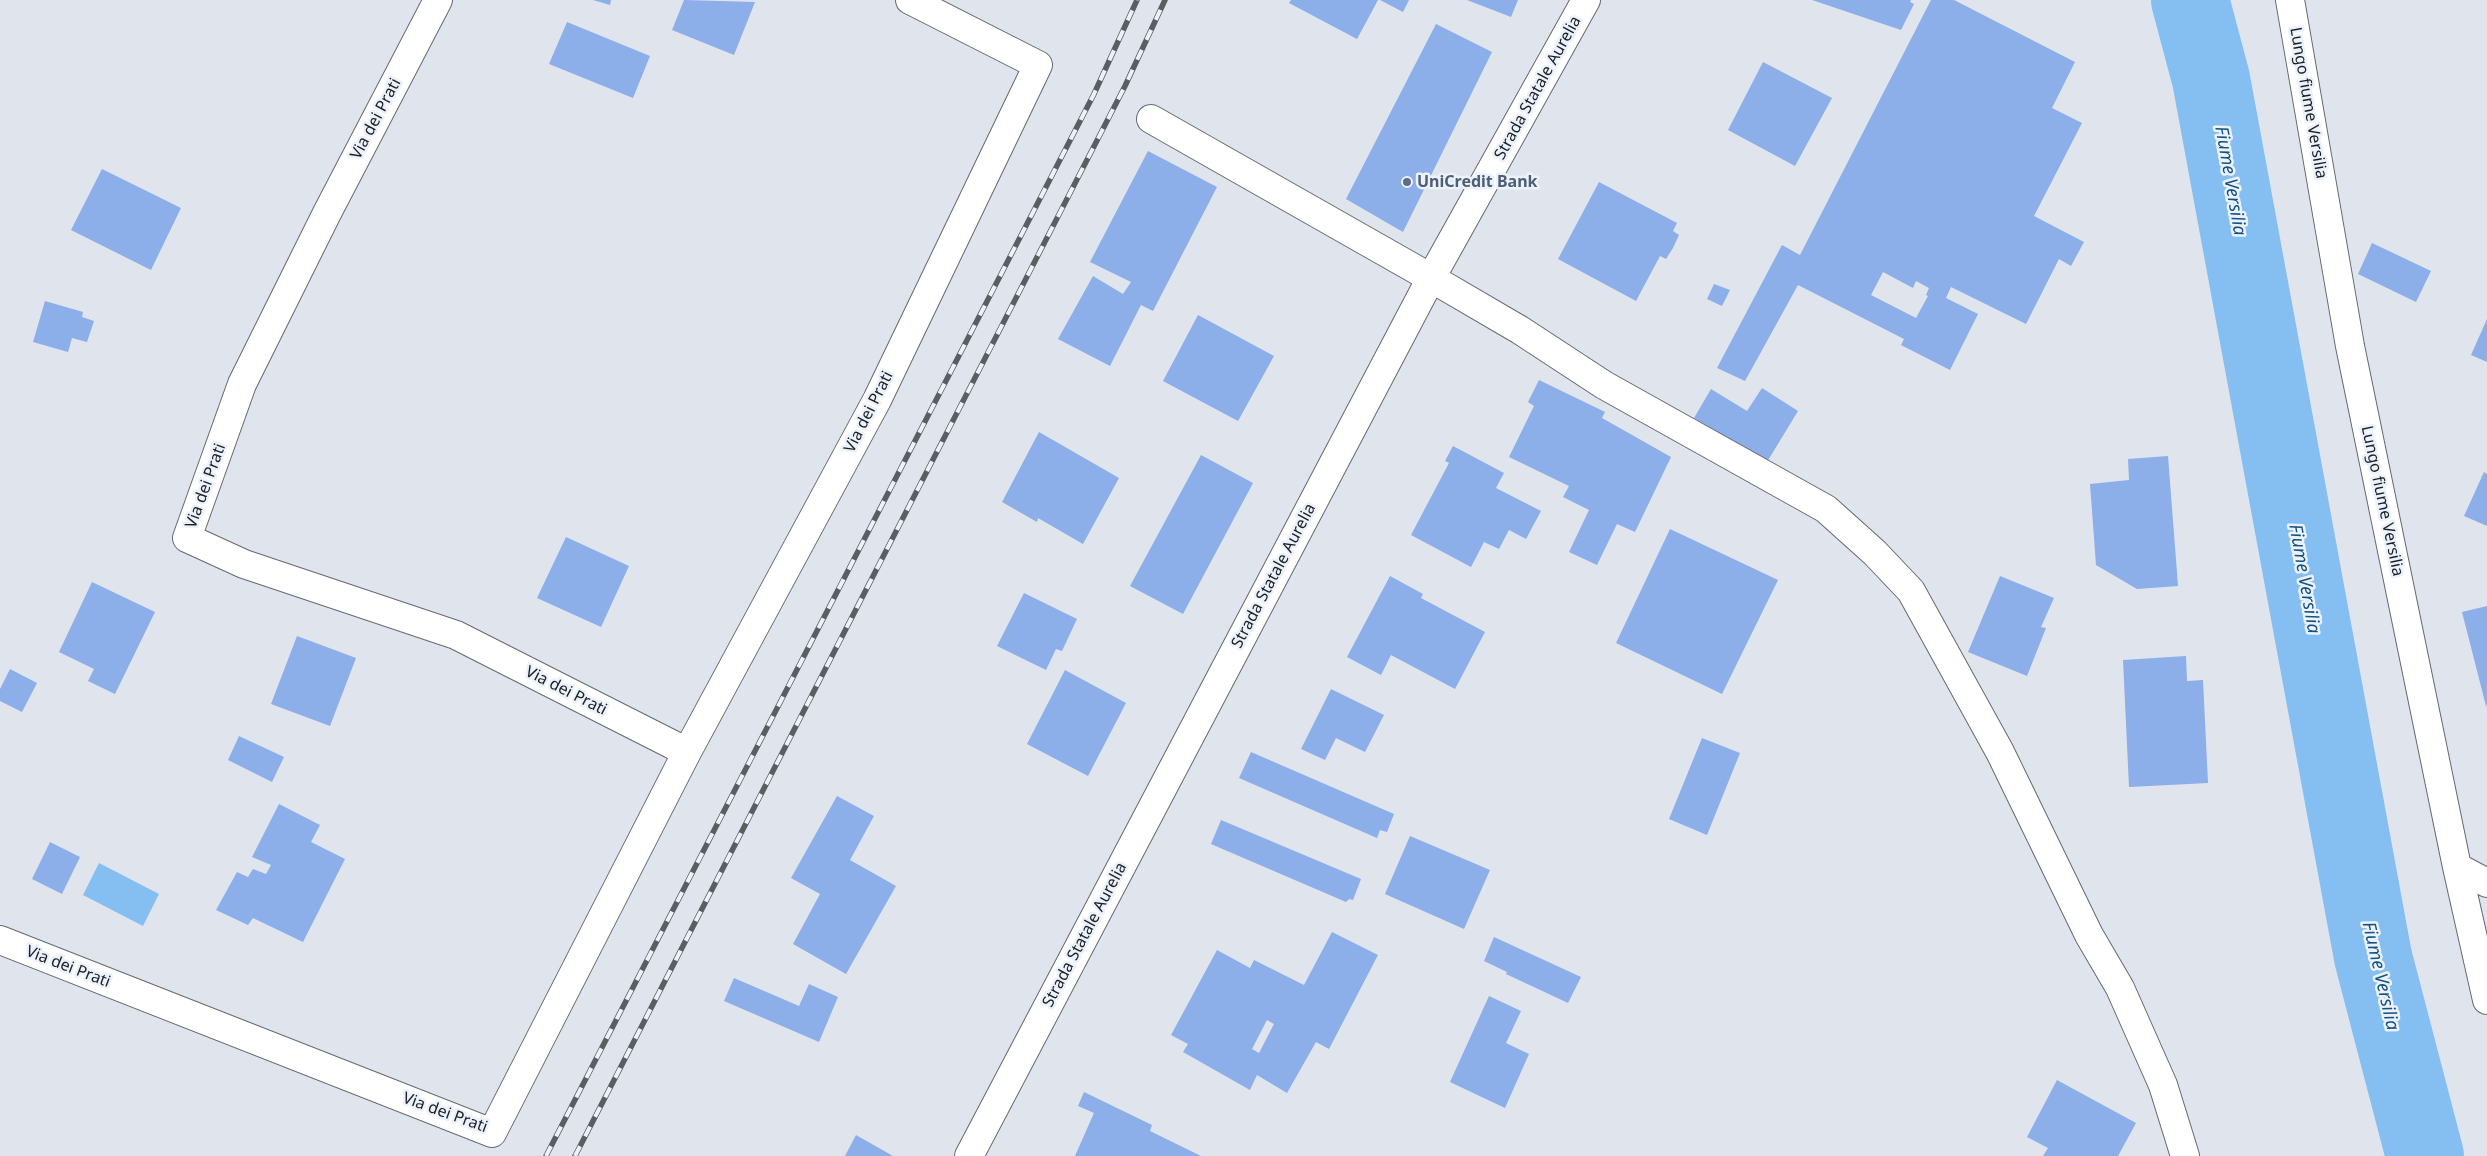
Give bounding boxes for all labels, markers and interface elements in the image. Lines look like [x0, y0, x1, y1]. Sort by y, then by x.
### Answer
street label: Strada Statale Aurelia [1491, 13, 1585, 163]
street label: Lungo fiume Versilia [2285, 26, 2331, 180]
street label: Via dei Prati [347, 75, 405, 163]
water label: Fiume Versilia [2210, 125, 2250, 237]
place label: UniCredit Bank [1417, 172, 1537, 192]
marker: UniCredit Bank [1401, 176, 1413, 188]
street label: Via dei Prati [840, 368, 898, 456]
street label: Lungo fiume Versilia [2357, 424, 2407, 578]
street label: Via dei Prati [182, 441, 230, 531]
street label: Strada Statale Aurelia [1228, 500, 1320, 652]
water label: Fiume Versilia [2284, 523, 2324, 635]
street label: Via dei Prati [522, 662, 610, 720]
street label: Strada Statale Aurelia [1039, 859, 1131, 1011]
water label: Fiume Versilia [2357, 920, 2403, 1032]
street label: Via dei Prati [23, 942, 113, 992]
street label: Via dei Prati [400, 1089, 490, 1137]

